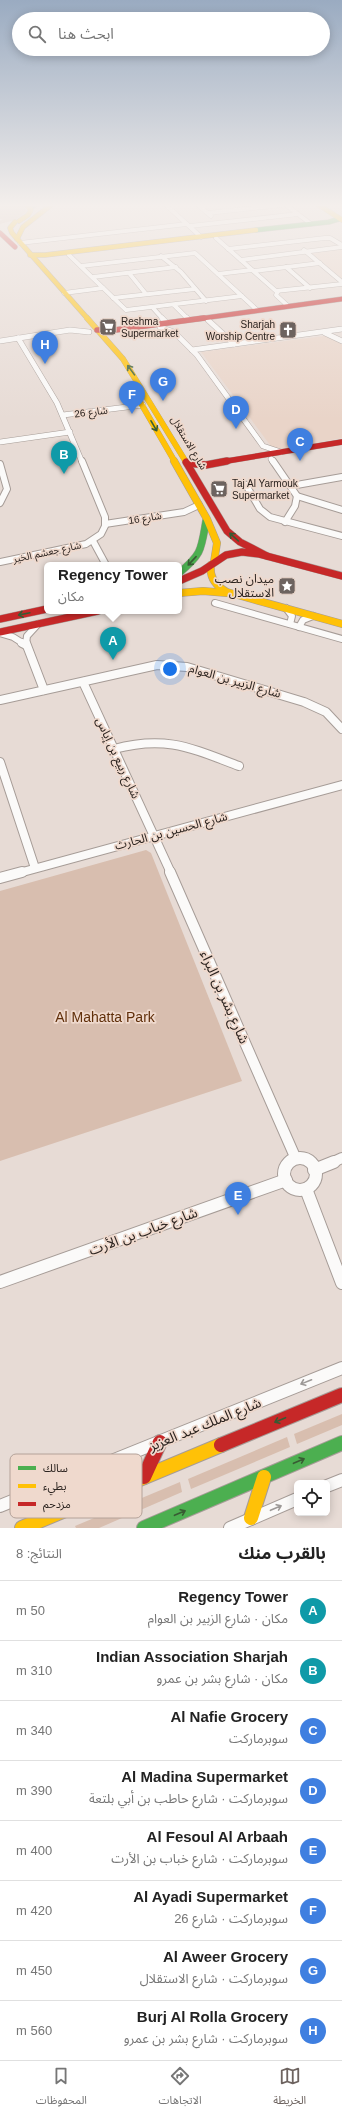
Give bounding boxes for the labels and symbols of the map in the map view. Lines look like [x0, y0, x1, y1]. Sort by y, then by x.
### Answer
place label: Reshma Supermarket [121, 316, 178, 339]
supermarket icon: Reshma Supermarket [98, 317, 118, 337]
place label: Sharjah Worship Centre [206, 319, 275, 342]
church icon: Sharjah Worship Centre [278, 320, 298, 340]
pin: H [32, 331, 58, 364]
one-way arrow [127, 364, 135, 375]
pin: G [150, 368, 176, 401]
pin: F [119, 381, 145, 414]
pin: D [223, 396, 249, 429]
street label: شارع 26 [74, 404, 109, 421]
street label: شارع الاستقلال [167, 414, 209, 473]
one-way arrow [151, 420, 159, 432]
pin: C [287, 428, 313, 461]
pin: B [51, 441, 77, 474]
place label: Taj Al Yarmouk Supermarket [232, 478, 299, 501]
supermarket icon: Taj Al Yarmouk Supermarket [209, 479, 229, 499]
street label: شارع 16 [128, 510, 163, 528]
one-way arrow [228, 532, 239, 541]
street label: شارع جعشم الخير [11, 539, 83, 567]
one-way arrow [188, 556, 197, 566]
place label: ميدان نصب الاستقلال [215, 572, 274, 600]
place icon: ميدان نصب الاستقلال [277, 576, 297, 596]
one-way arrow [17, 611, 30, 619]
pin: A [100, 627, 126, 660]
your location [160, 659, 180, 679]
street label: شارع الزبير بن العوام [187, 661, 282, 703]
street label: شارع ربيع بن إياس [91, 715, 143, 802]
street label: شارع الحسين بن الحارث [113, 809, 229, 855]
street label: شارع بشر بن البراء [195, 948, 253, 1047]
park label: Al Mahatta Park [55, 1009, 156, 1025]
pin: E [225, 1182, 251, 1215]
street label: شارع خباب بن الأرت [86, 1204, 201, 1261]
one-way arrow [300, 1379, 312, 1387]
street label: شارع الملك عبد العزيز [146, 1394, 265, 1457]
one-way arrow [275, 1417, 287, 1425]
legend [10, 1454, 142, 1518]
one-way arrow [293, 1457, 305, 1464]
text: سالك [43, 1462, 68, 1474]
text: بطيء [43, 1480, 66, 1496]
text: مزدحم [43, 1498, 71, 1513]
one-way arrow [270, 1504, 282, 1511]
one-way arrow [174, 1508, 186, 1516]

